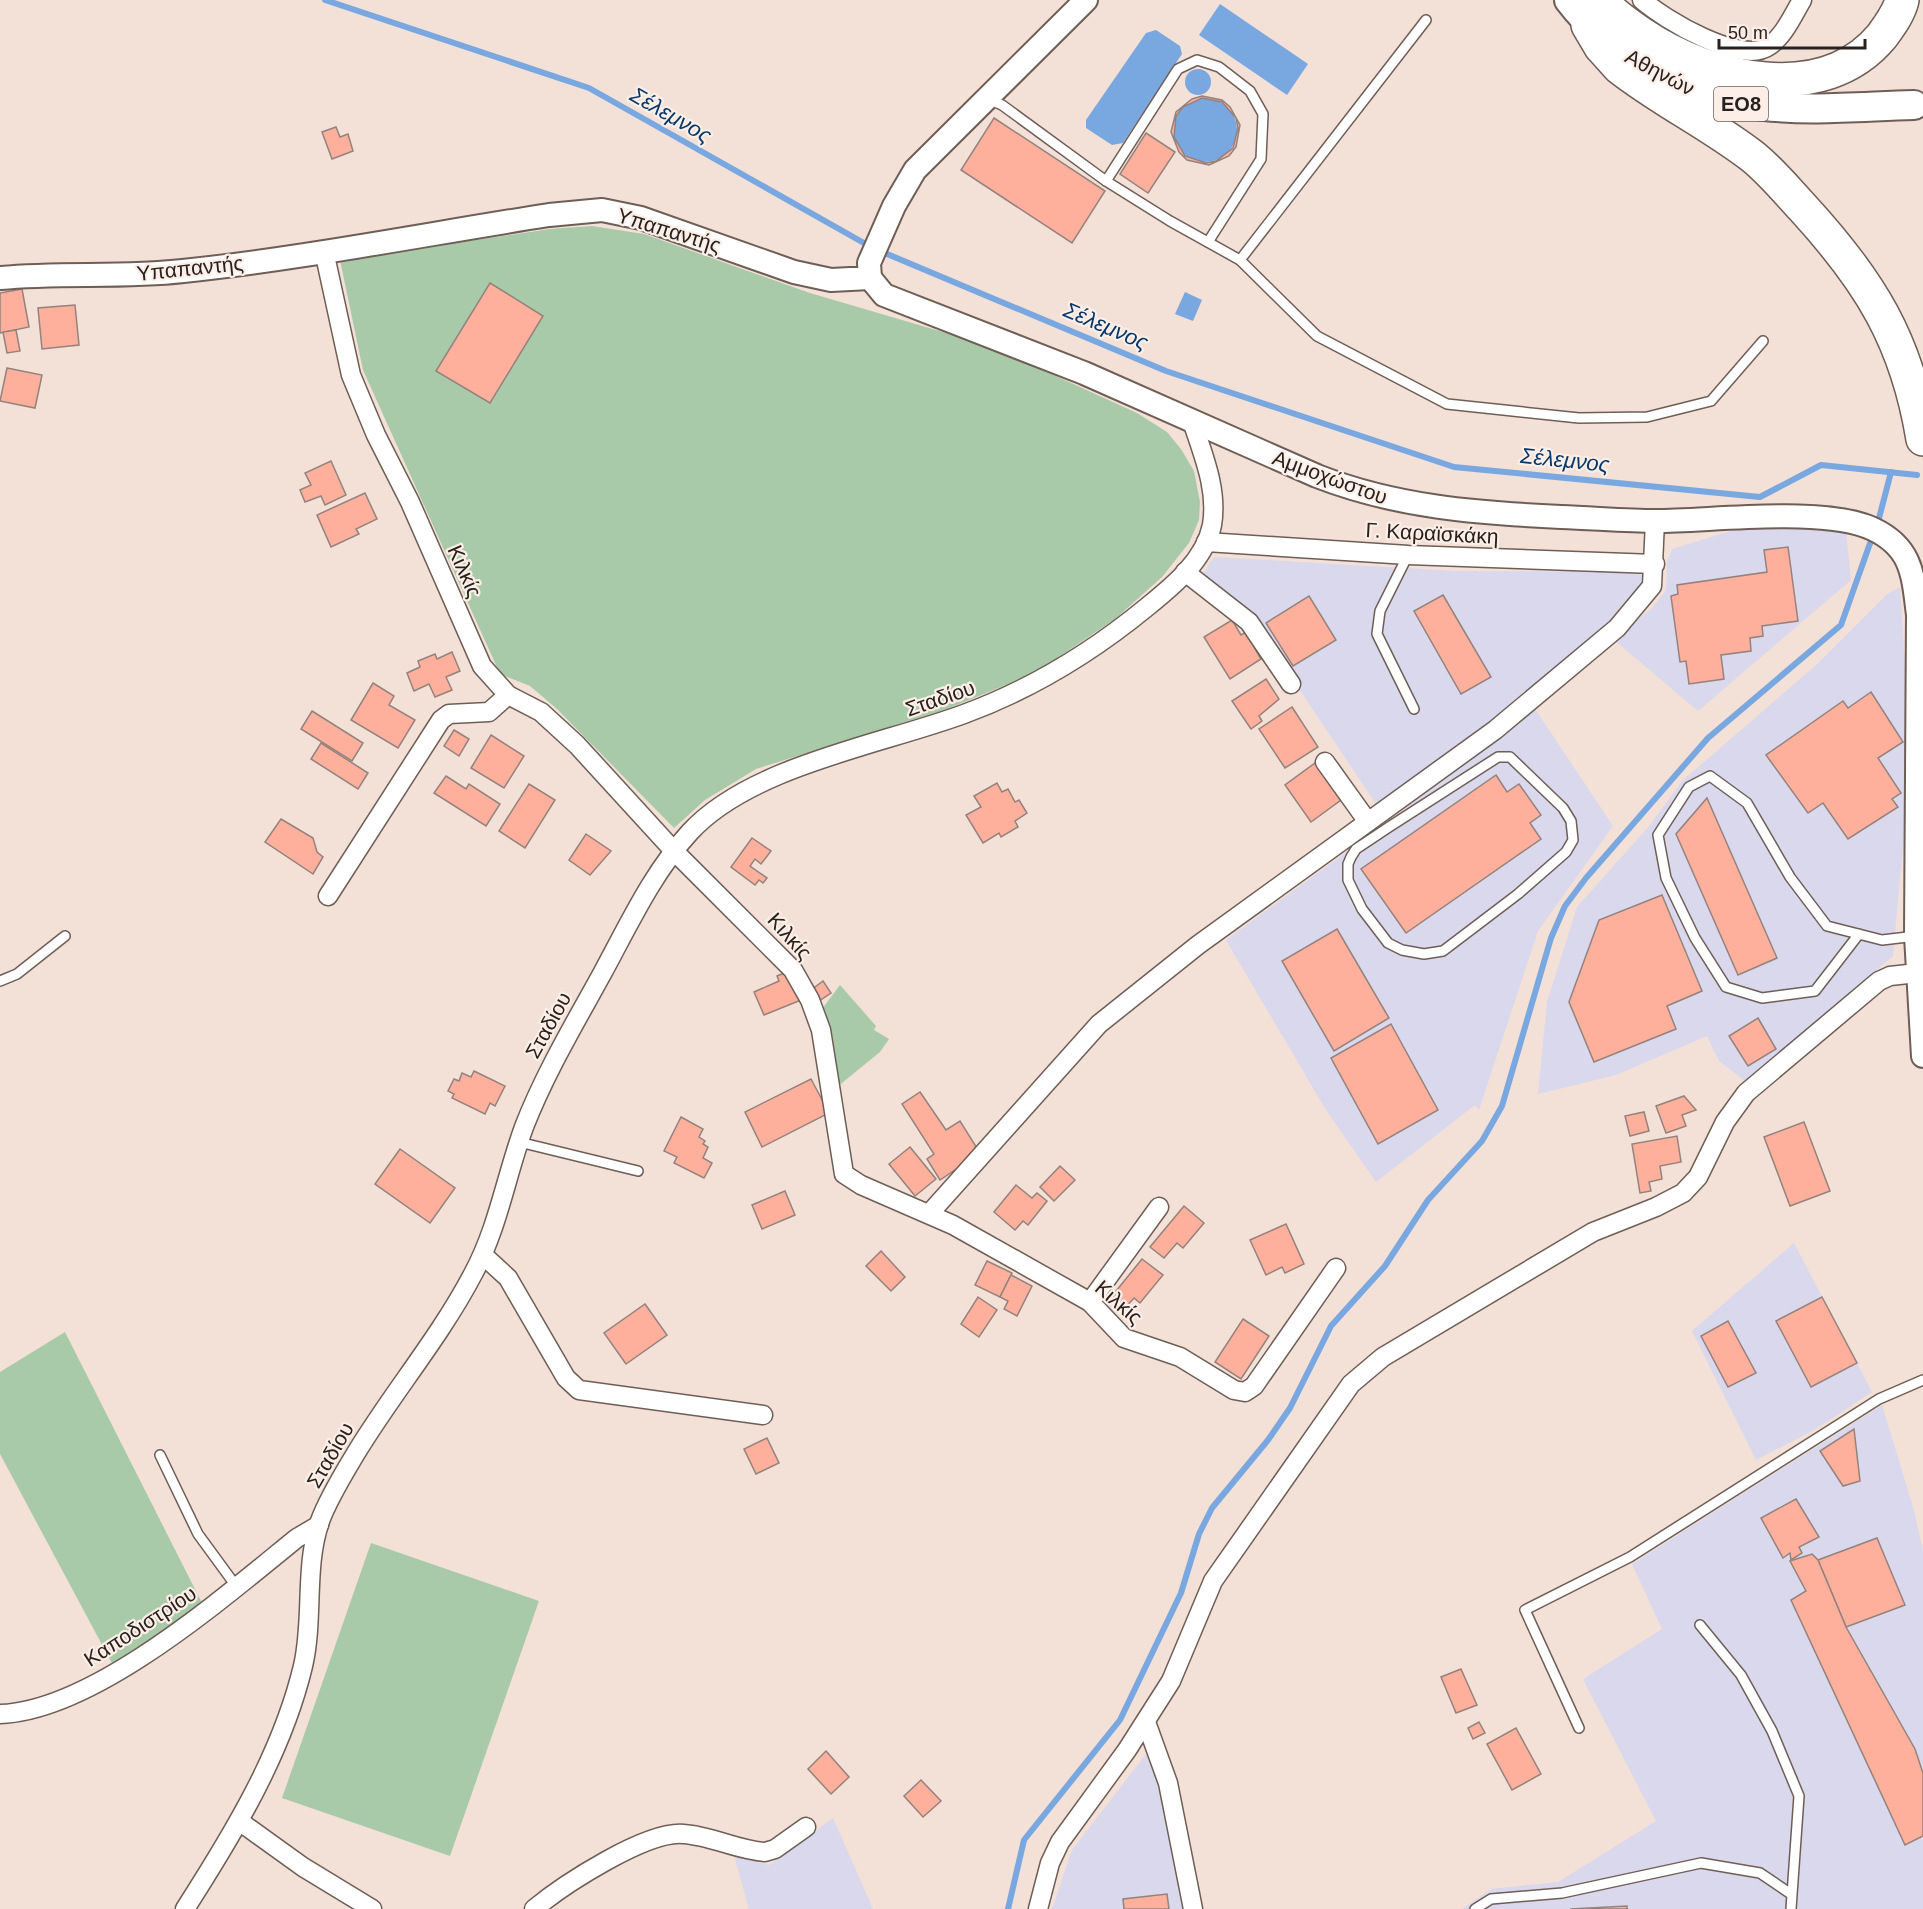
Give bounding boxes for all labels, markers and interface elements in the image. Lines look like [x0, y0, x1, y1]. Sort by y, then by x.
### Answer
scale bar [1719, 12, 1864, 50]
text: 50 m [1728, 23, 1768, 43]
street label: Αθηνών [1622, 44, 1698, 100]
water label: Σέλεμνος [625, 81, 716, 148]
road number: ΕΟ8 [1714, 87, 1768, 121]
street label: Υπαπαντής [614, 203, 724, 257]
street label: Υπαπαντής [135, 251, 245, 285]
water label: Σέλεμνος [1059, 297, 1152, 355]
water label: Σέλεμνος [1518, 443, 1611, 477]
street label: Αμμοχώστου [1270, 446, 1390, 508]
street label: Γ. Καραϊσκάκη [1365, 518, 1499, 548]
street label: Κιλκίς [443, 541, 487, 601]
street label: Σταδίου [902, 675, 978, 721]
street label: Κιλκίς [763, 908, 817, 964]
street label: Σταδίου [521, 988, 575, 1062]
street label: Κιλκίς [1091, 1275, 1147, 1329]
street label: Σταδίου [302, 1418, 358, 1492]
street label: Καποδιστρίου [80, 1581, 200, 1671]

